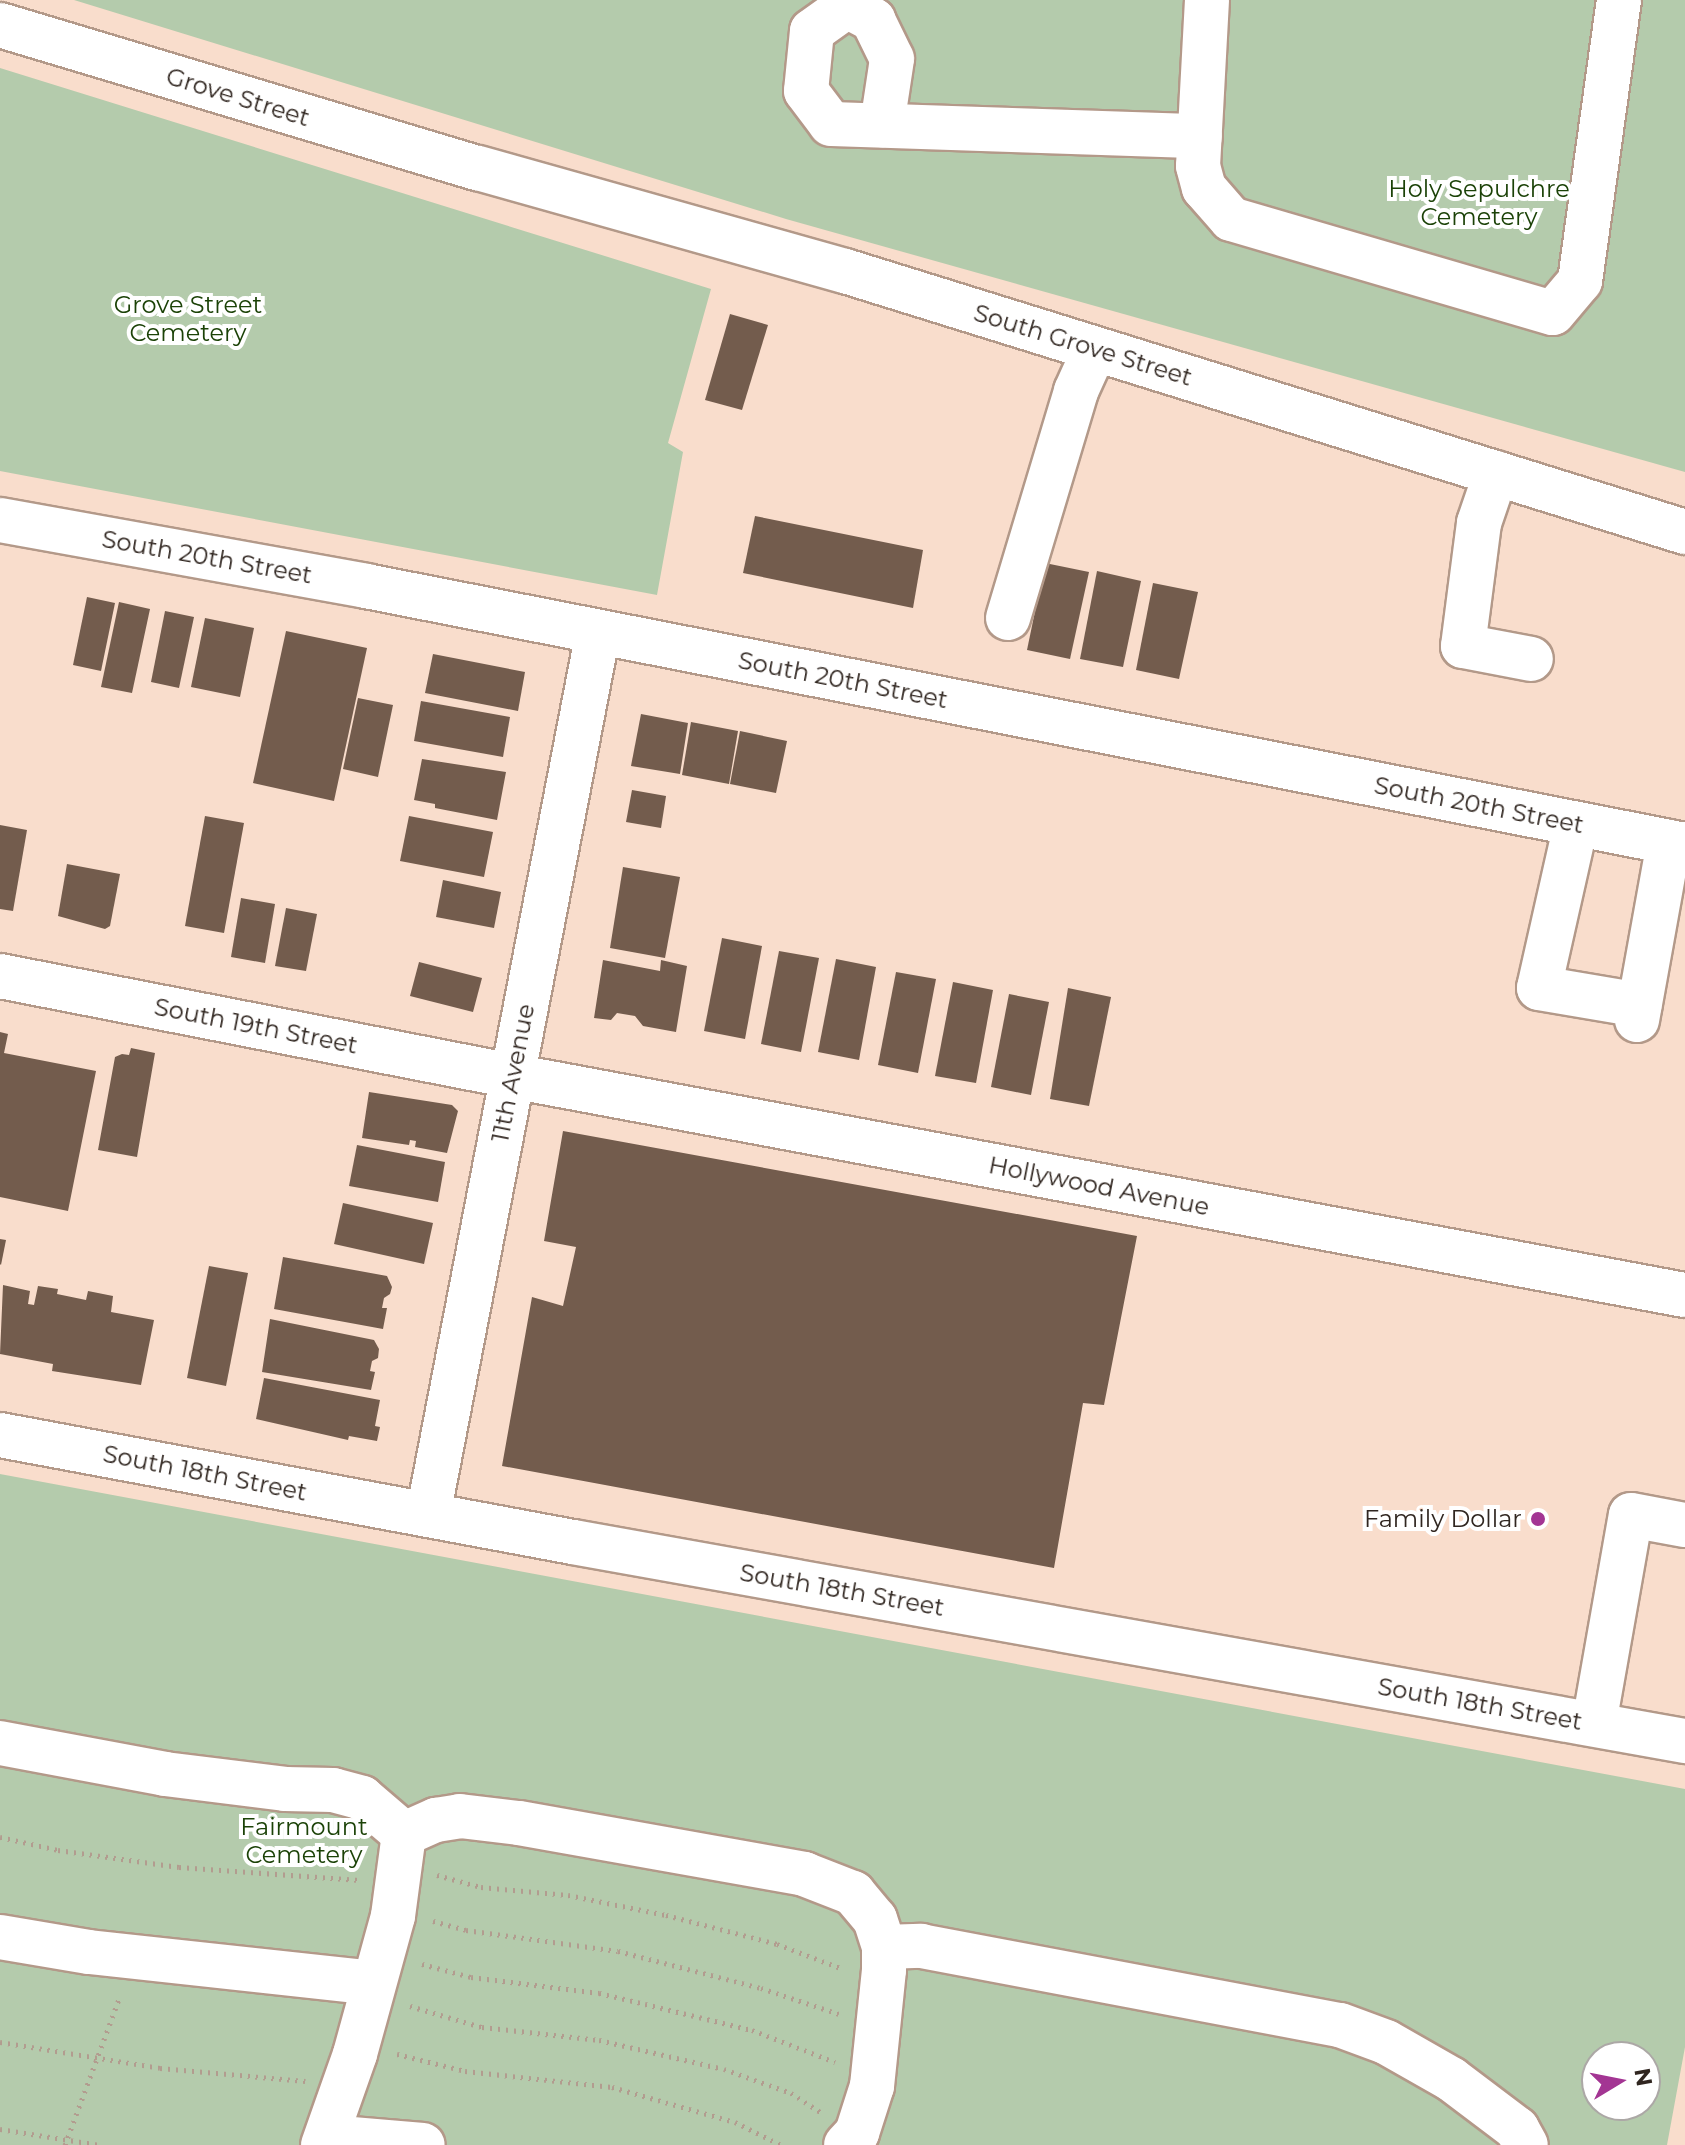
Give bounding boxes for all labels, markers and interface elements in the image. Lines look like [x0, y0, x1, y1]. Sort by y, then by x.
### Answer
street label: Grove Street [163, 62, 313, 132]
park label: Holy Sepulchre Cemetery [1388, 175, 1570, 231]
park label: Grove Street Cemetery [114, 291, 262, 347]
street label: South Grove Street [970, 298, 1196, 392]
street label: South 20th Street [100, 524, 314, 590]
street label: South 20th Street [736, 646, 950, 714]
street label: South 20th Street [1372, 771, 1586, 839]
street label: South 19th Street [152, 992, 360, 1060]
street label: 11th Avenue [485, 1001, 541, 1145]
street label: Hollywood Avenue [986, 1150, 1212, 1222]
street label: South 18th Street [101, 1439, 309, 1507]
place label: Family Dollar [1364, 1505, 1522, 1533]
marker: Family Dollar [1529, 1510, 1547, 1528]
street label: South 18th Street [738, 1558, 946, 1622]
street label: South 18th Street [1376, 1672, 1584, 1736]
park label: Fairmount Cemetery [240, 1813, 368, 1869]
north arrow [1581, 2041, 1661, 2121]
text: N [1628, 2066, 1658, 2088]

